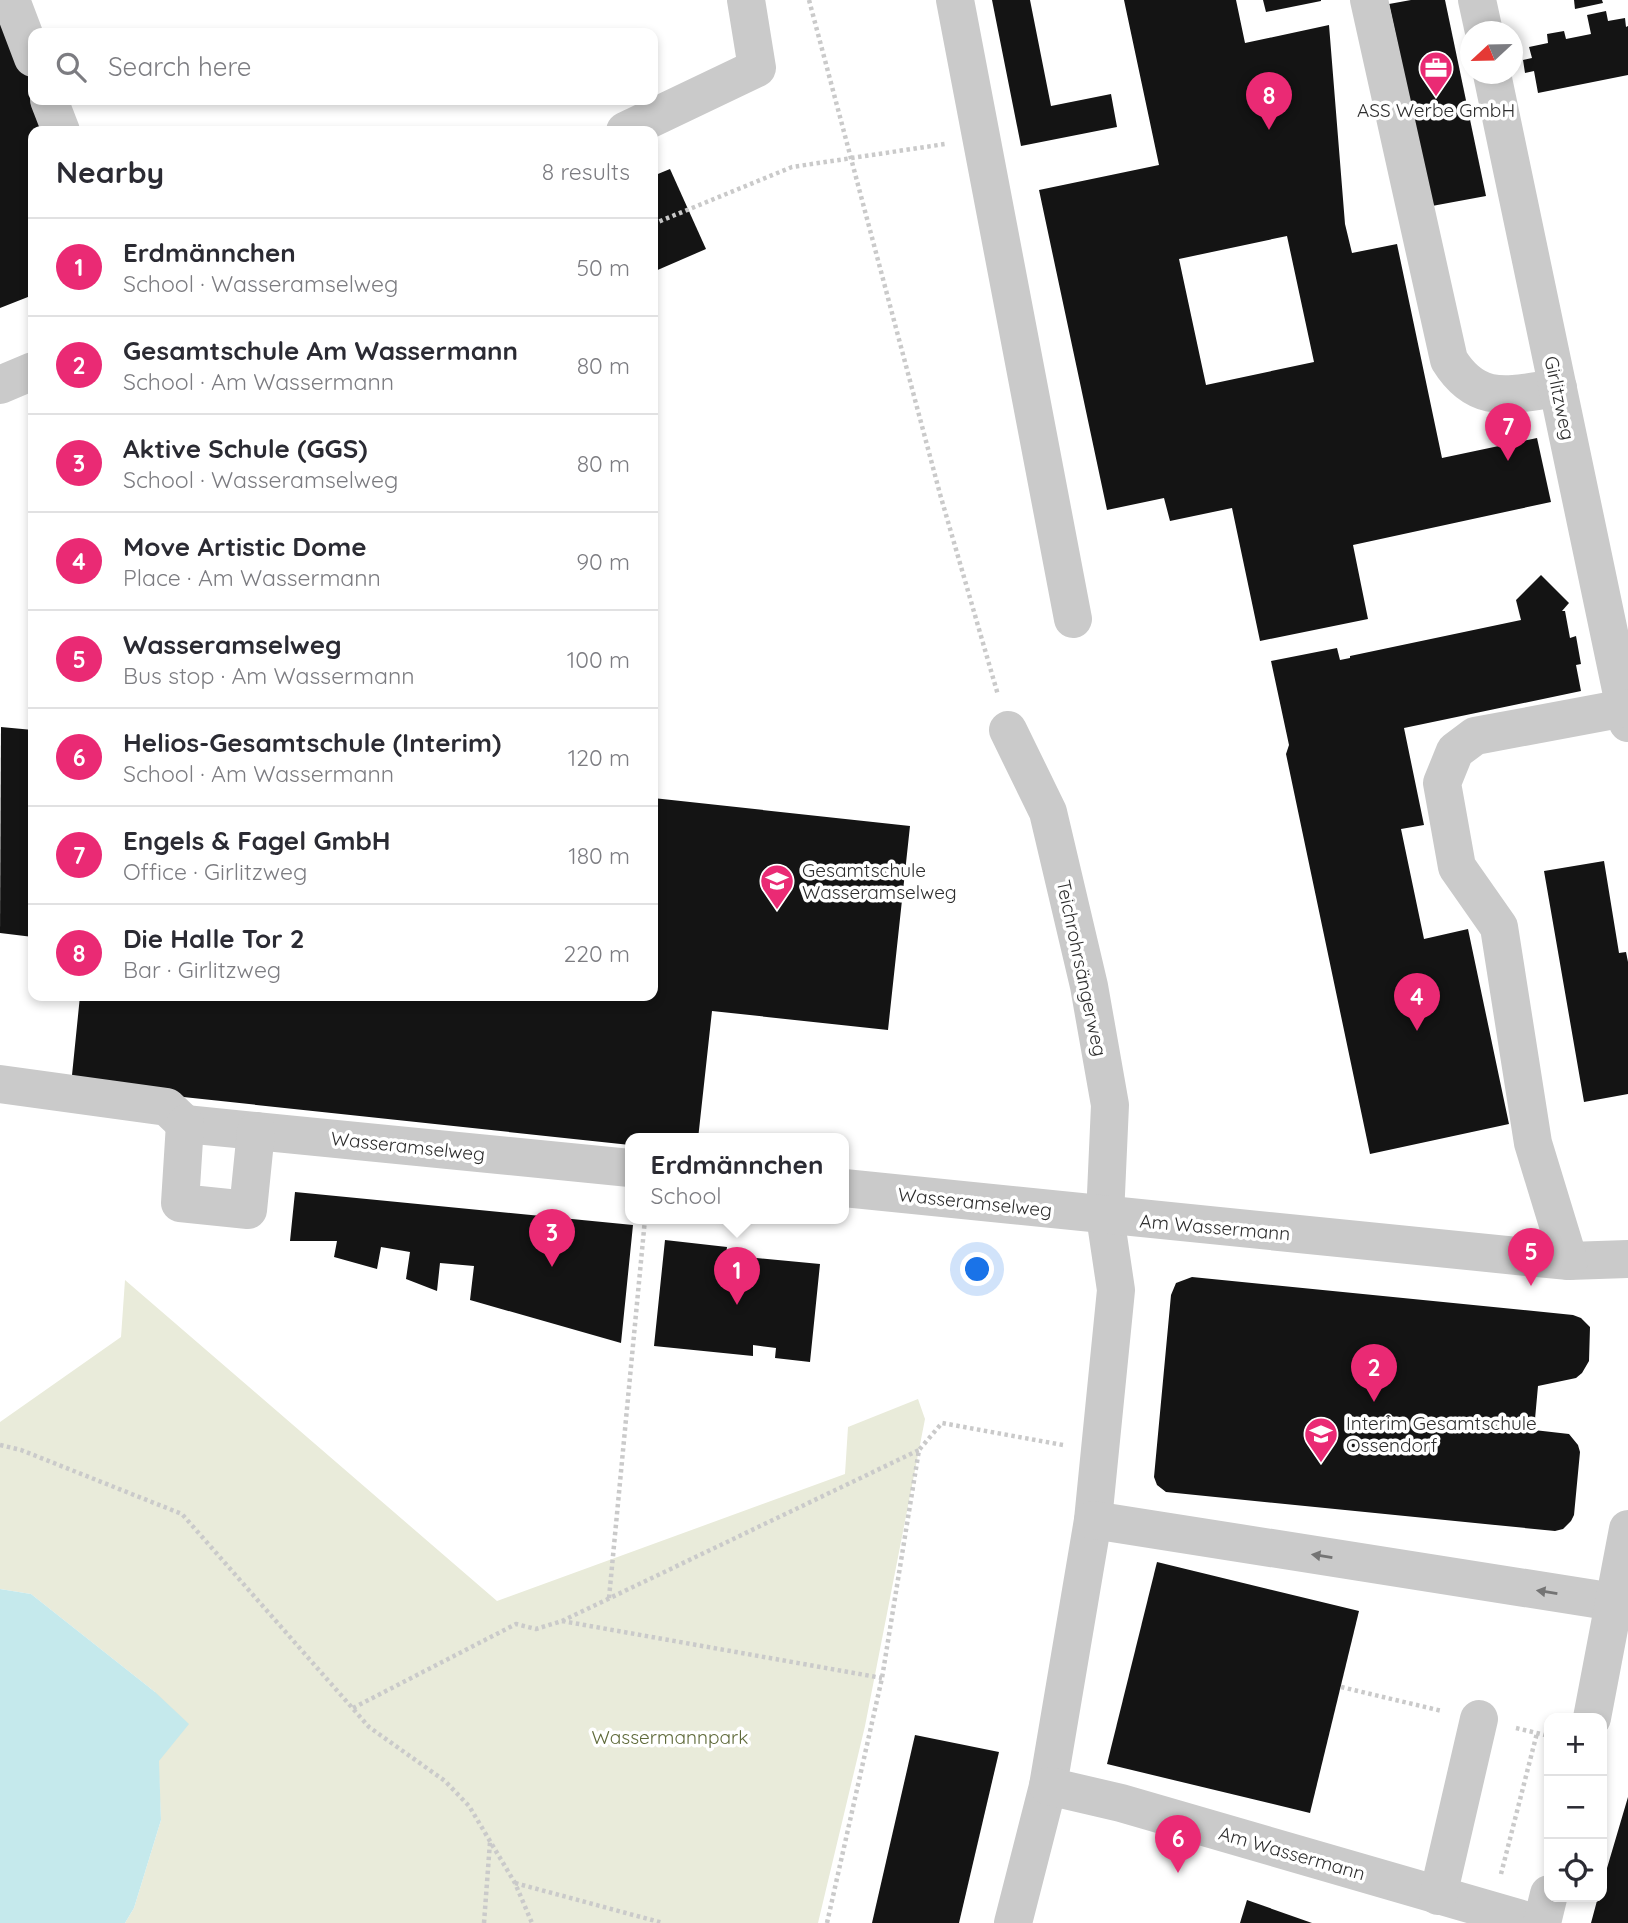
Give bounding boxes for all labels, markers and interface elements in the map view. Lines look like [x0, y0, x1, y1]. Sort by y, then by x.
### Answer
north arrow [1460, 21, 1523, 84]
search box [28, 28, 658, 105]
icon: search [52, 48, 90, 86]
office icon: ASS Werbe GmbH [1417, 49, 1455, 98]
text: Search here [108, 50, 252, 83]
pin: 8 [1246, 72, 1292, 130]
place label: ASS Werbe GmbH [1357, 98, 1515, 122]
text: Nearby [56, 153, 164, 191]
text: 8 results [542, 157, 630, 186]
text: Erdmännchen [123, 236, 296, 269]
text: 1 [75, 253, 83, 282]
text: 50 m [577, 253, 630, 282]
text: School · Wasseramselweg [123, 269, 398, 298]
text: Gesamtschule Am Wassermann [123, 334, 518, 367]
text: 2 [72, 351, 86, 380]
text: 80 m [577, 351, 630, 380]
street label: Girlitzweg [1539, 354, 1581, 442]
text: School · Am Wassermann [123, 367, 394, 396]
pin: 7 [1485, 403, 1531, 461]
text: Aktive Schule (GGS) [123, 432, 367, 465]
text: 3 [73, 449, 85, 478]
text: 80 m [577, 449, 630, 478]
text: School · Wasseramselweg [123, 465, 398, 494]
text: Move Artistic Dome [123, 530, 367, 563]
text: 4 [72, 547, 86, 576]
text: 90 m [576, 547, 630, 576]
text: Place · Am Wassermann [123, 563, 381, 592]
text: Wasseramselweg [123, 628, 342, 661]
text: 5 [72, 645, 86, 674]
text: 100 m [567, 645, 630, 674]
text: Bus stop · Am Wassermann [123, 661, 414, 690]
text: Helios-Gesamtschule (Interim) [123, 726, 501, 759]
text: 6 [73, 743, 85, 772]
text: 120 m [568, 743, 630, 772]
text: School · Am Wassermann [123, 759, 394, 788]
text: Engels & Fagel GmbH [123, 824, 391, 857]
text: 7 [73, 841, 85, 870]
text: 180 m [568, 841, 630, 870]
text: Office · Girlitzweg [123, 857, 307, 886]
place label: Gesamtschule Wasseramselweg [802, 858, 957, 904]
school or university icon: Gesamtschule Wasseramselweg [758, 862, 796, 911]
street label: Teichrohrsängerweg [1052, 878, 1112, 1058]
text: Die Halle Tor 2 [123, 922, 305, 955]
text: 8 [73, 939, 85, 968]
text: 220 m [564, 939, 630, 968]
text: Bar · Girlitzweg [123, 955, 281, 984]
pin: 4 [1394, 973, 1440, 1031]
street label: Wasseramselweg [330, 1126, 486, 1166]
popup [625, 1133, 849, 1224]
text: Erdmännchen [651, 1148, 823, 1181]
text: School [651, 1181, 722, 1210]
street label: Wasseramselweg [897, 1182, 1053, 1222]
street label: Am Wassermann [1139, 1208, 1291, 1246]
pin: 3 [529, 1209, 575, 1267]
pin: 5 [1508, 1228, 1554, 1286]
pin: 1 [714, 1247, 760, 1305]
your location [960, 1252, 994, 1286]
pin: 2 [1351, 1344, 1397, 1402]
place label: Interim Gesamtschule Ossendorf [1346, 1411, 1537, 1457]
school or university icon: Interim Gesamtschule Ossendorf [1302, 1415, 1340, 1464]
one-way arrow [1311, 1550, 1333, 1561]
one-way arrow [1536, 1586, 1558, 1597]
map controls [1544, 1713, 1607, 1902]
button: + [1544, 1713, 1607, 1776]
park label: Wassermannpark [592, 1725, 748, 1749]
button: − [1544, 1776, 1607, 1839]
pin: 6 [1155, 1815, 1201, 1873]
street label: Am Wassermann [1216, 1821, 1368, 1885]
button: locate [1544, 1839, 1607, 1902]

